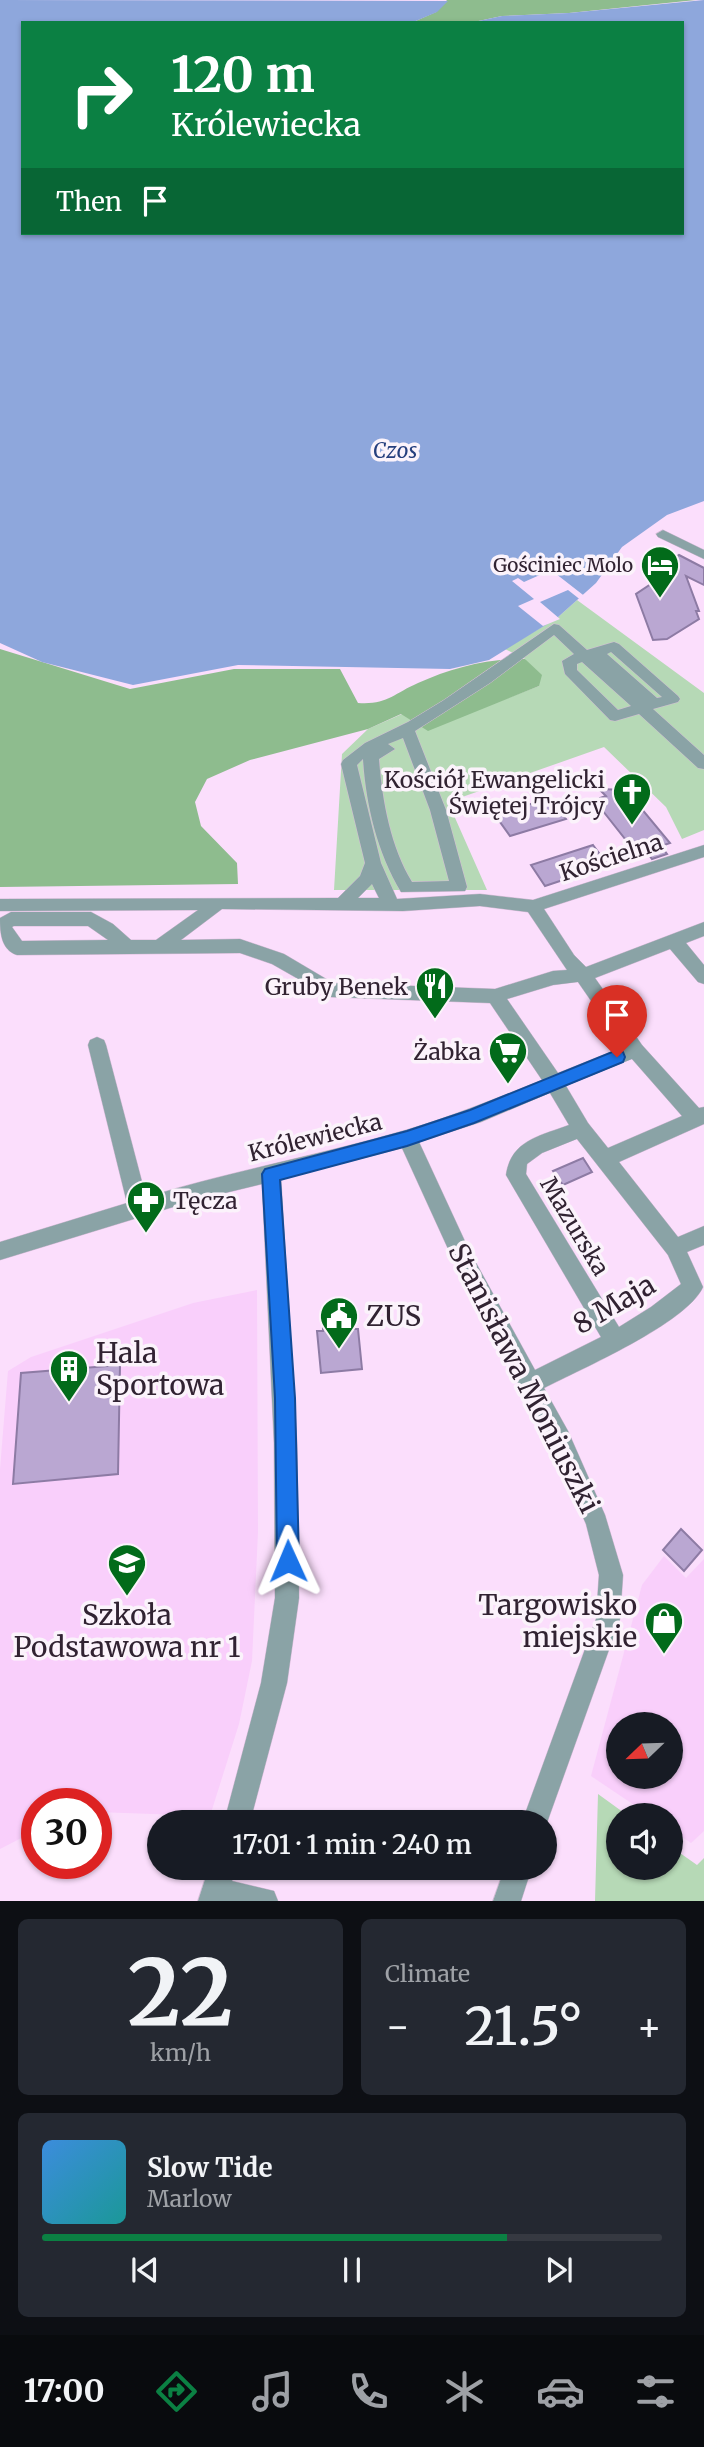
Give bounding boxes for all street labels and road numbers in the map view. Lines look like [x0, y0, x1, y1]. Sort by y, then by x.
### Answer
street label: Kościelna [556, 827, 666, 887]
street label: Królewiecka [245, 1106, 385, 1168]
street label: Mazurska [534, 1171, 616, 1281]
street label: Stanisława Moniuszki [440, 1237, 608, 1519]
street label: 8 Maja [566, 1266, 662, 1342]

